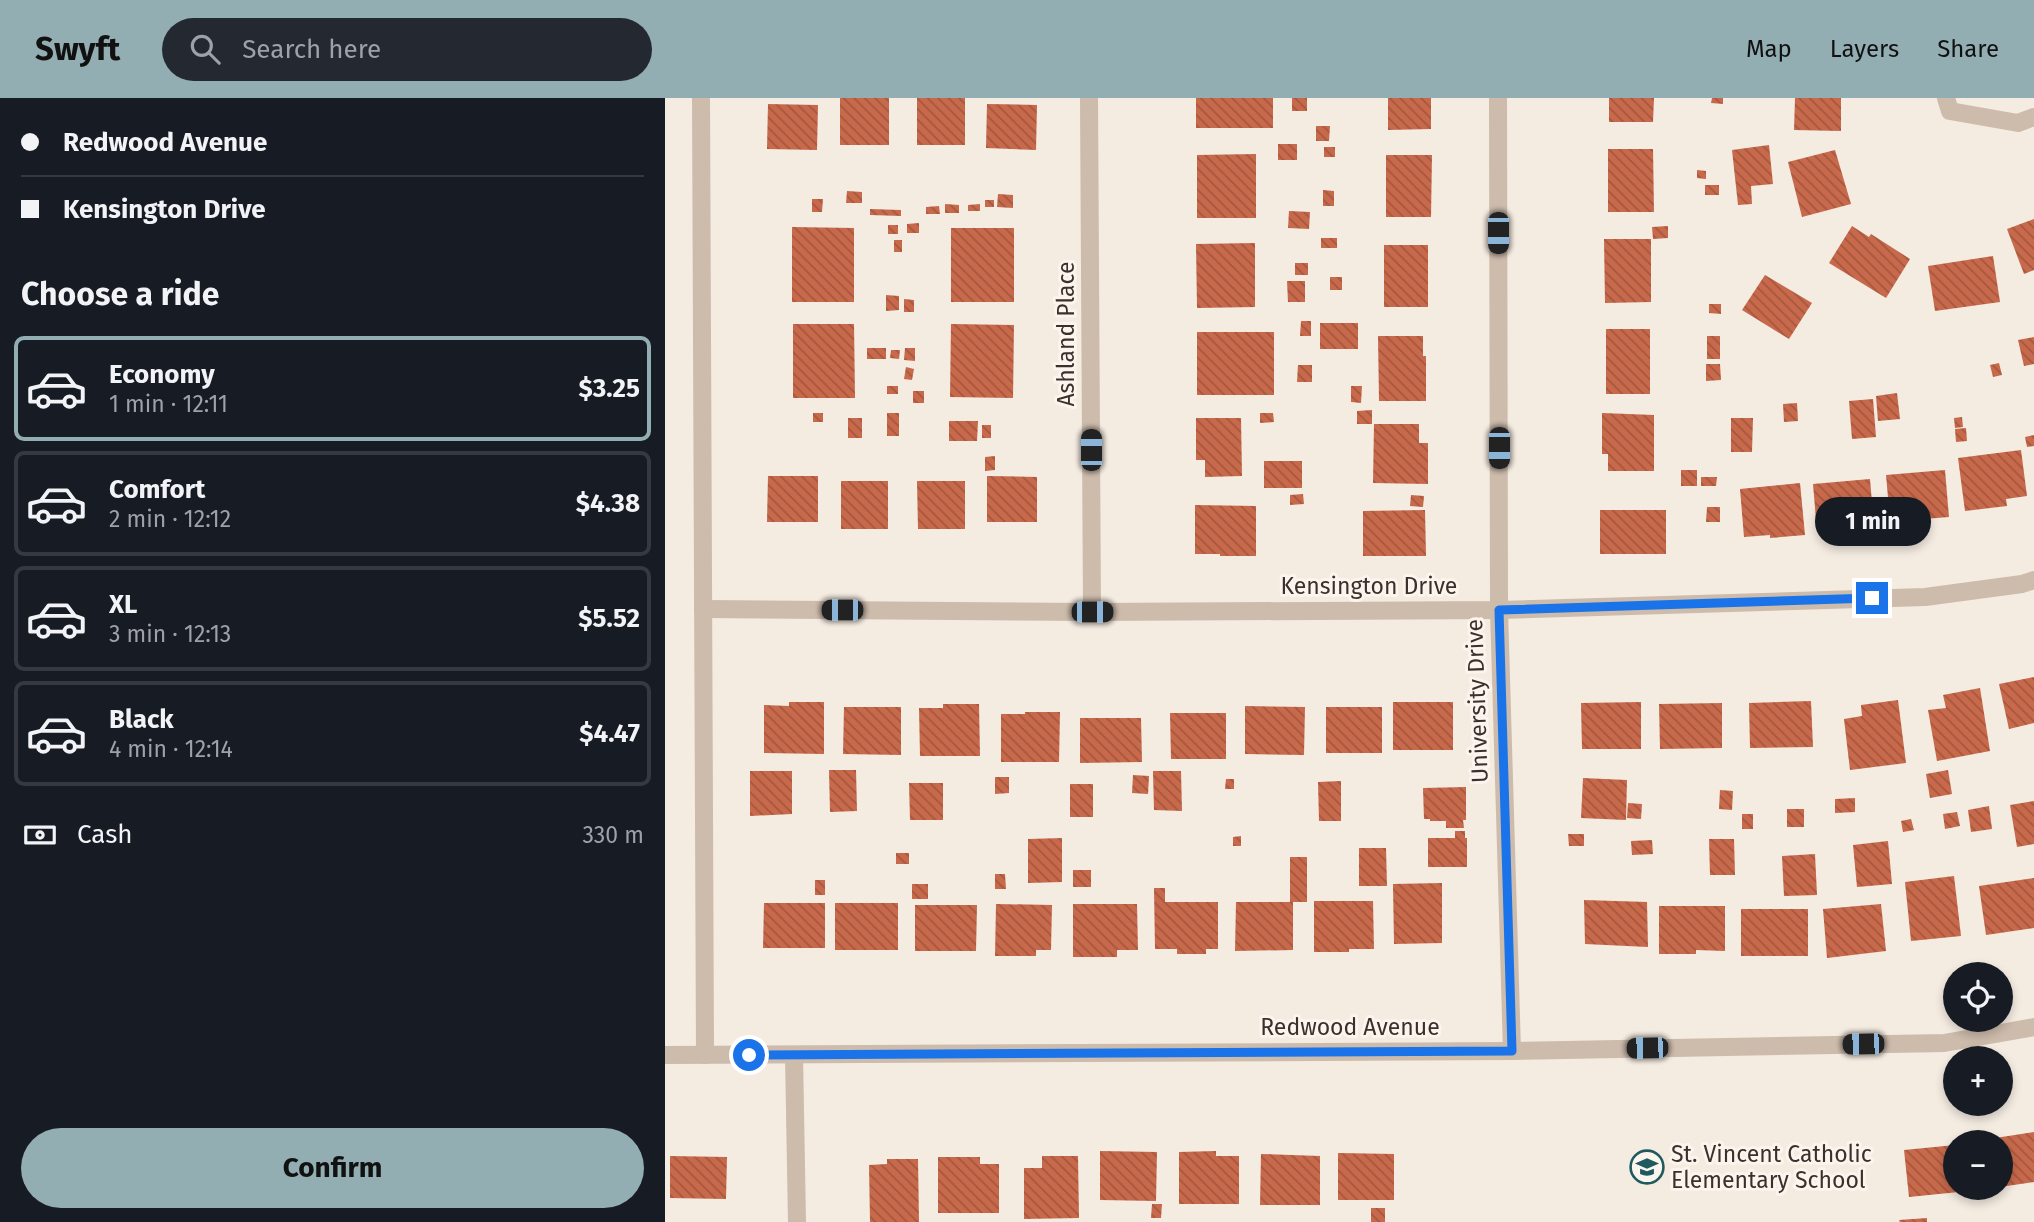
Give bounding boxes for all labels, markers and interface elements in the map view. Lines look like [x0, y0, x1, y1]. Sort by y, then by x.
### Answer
search box [162, 18, 652, 81]
text: Swyft [35, 29, 120, 69]
icon: search [186, 30, 224, 68]
text: Search here [242, 34, 381, 65]
text: Map [1746, 35, 1792, 63]
text: Layers [1830, 35, 1899, 63]
text: Share [1937, 35, 1999, 63]
text: Redwood Avenue [63, 127, 267, 158]
text: Kensington Drive [63, 194, 266, 225]
car [1488, 212, 1509, 254]
street label: Ashland Place [1052, 261, 1080, 407]
text: Choose a ride [21, 275, 219, 313]
icon: car [25, 357, 88, 420]
text: Economy [109, 359, 215, 390]
text: $3.25 [579, 373, 640, 404]
text: 1 min · 12:11 [109, 390, 228, 418]
car [1489, 427, 1510, 469]
car [1081, 429, 1102, 471]
icon: car [25, 472, 88, 535]
text: Comfort [109, 474, 205, 505]
text: $4.38 [576, 488, 640, 519]
callout: 1 min [1814, 496, 1930, 546]
text: 2 min · 12:12 [109, 505, 231, 533]
text: 1 min [1845, 507, 1901, 535]
street label: Kensington Drive [1281, 572, 1457, 600]
route end [1856, 582, 1888, 614]
icon: car [25, 587, 88, 650]
text: XL [109, 589, 137, 620]
car [822, 600, 864, 621]
car [1072, 602, 1114, 623]
text: $5.52 [578, 603, 640, 634]
street label: University Drive [1460, 618, 1494, 784]
text: 3 min · 12:13 [109, 620, 231, 648]
icon: car [25, 702, 88, 765]
text: Black [109, 704, 174, 735]
text: $4.47 [579, 718, 640, 749]
text: 4 min · 12:14 [109, 735, 233, 763]
icon: cash [21, 816, 59, 854]
text: Cash [77, 819, 133, 850]
text: 330 m [582, 821, 644, 849]
map controls [1943, 962, 2013, 1200]
button: locate [1943, 962, 2013, 1032]
street label: Redwood Avenue [1260, 1013, 1440, 1041]
car [1842, 1033, 1885, 1055]
car [1626, 1037, 1669, 1059]
route start [733, 1039, 765, 1071]
button: + [1943, 1046, 2013, 1116]
button: Confirm [21, 1128, 644, 1208]
button: − [1943, 1130, 2013, 1200]
place label: St. Vincent Catholic Elementary School [1671, 1140, 1872, 1194]
school or university icon: St. Vincent Catholic Elementary School [1628, 1148, 1666, 1186]

